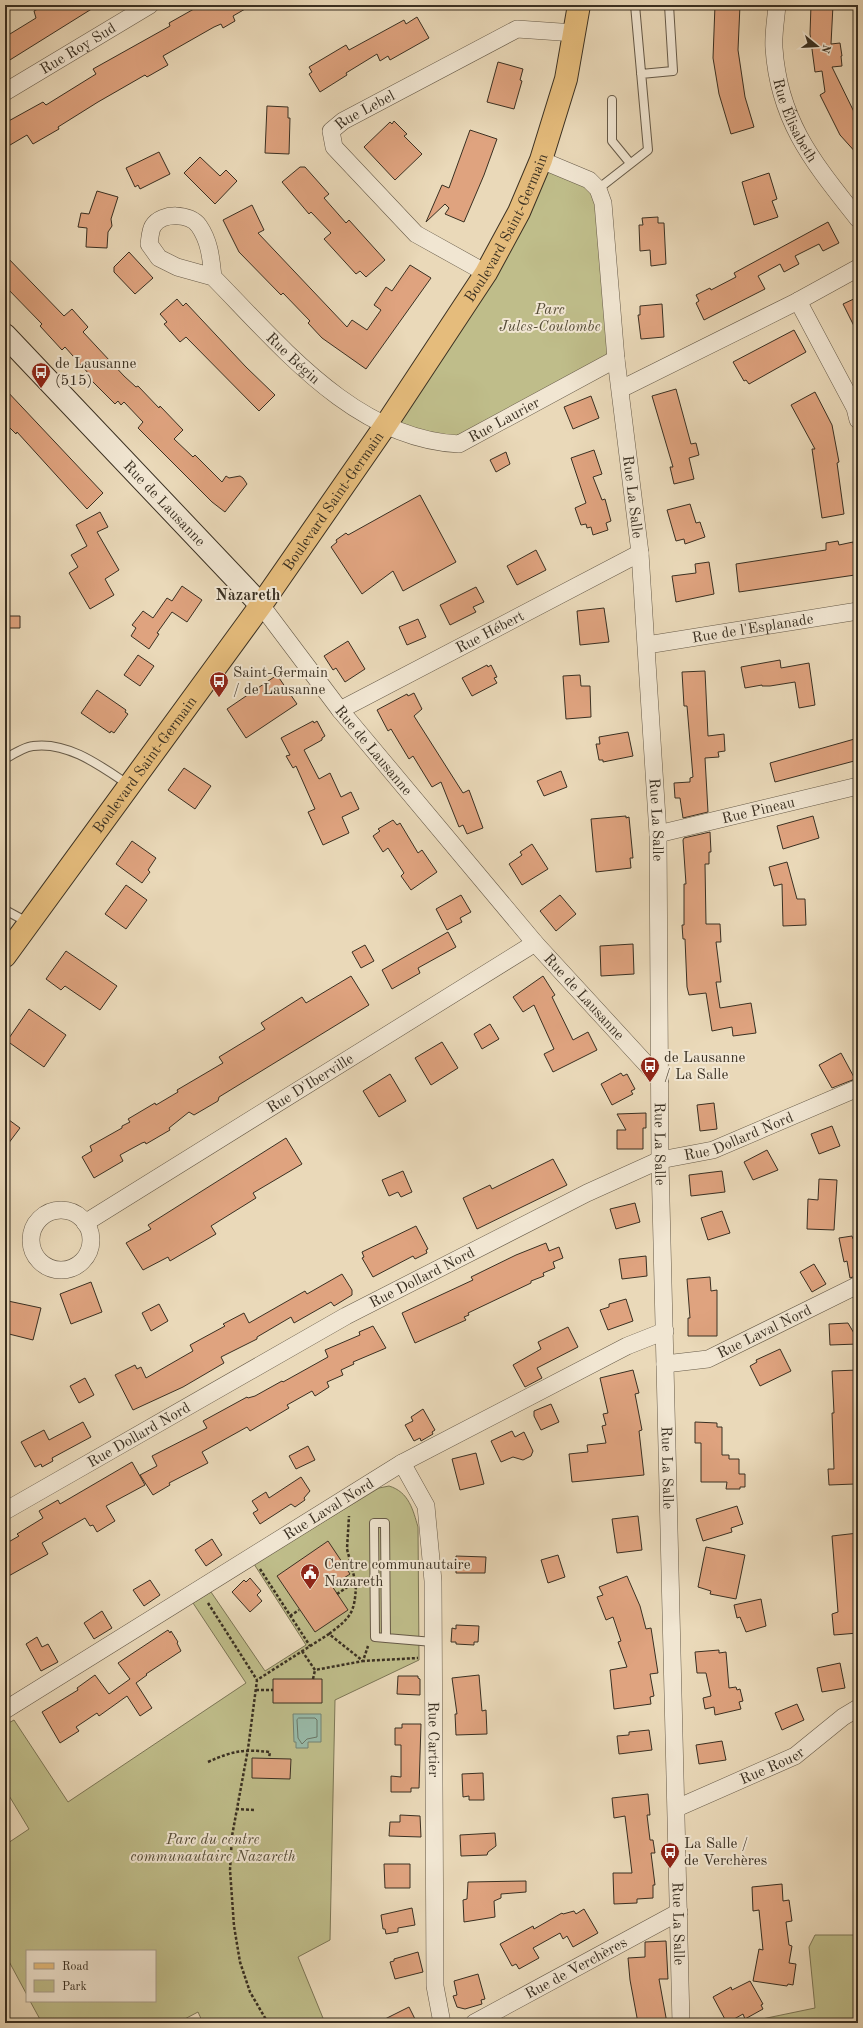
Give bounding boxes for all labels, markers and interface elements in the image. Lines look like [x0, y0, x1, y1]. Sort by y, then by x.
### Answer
street label: Rue Roy Sud [38, 21, 119, 78]
north arrow [797, 26, 837, 66]
text: N [818, 43, 832, 55]
street label: Rue Élisabeth [769, 77, 819, 166]
street label: Rue Lebel [333, 89, 398, 133]
street label: Boulevard Saint-Germain [463, 152, 551, 306]
park label: Parc Jules-Coulombe [499, 303, 601, 335]
street label: Rue Bégin [262, 331, 322, 388]
place label: de Lausanne (515) [55, 357, 137, 389]
bus stop icon: de Lausanne (515) [30, 361, 52, 389]
street label: Rue Laurier [467, 396, 543, 446]
street label: Boulevard Saint-Germain [281, 430, 387, 574]
street label: Rue La Salle [619, 455, 644, 539]
street label: Rue de Lausanne [120, 459, 207, 550]
district label: Nazareth [215, 588, 281, 604]
street label: Rue Hébert [454, 609, 527, 657]
street label: Rue de l'Esplanade [691, 612, 815, 647]
place label: Saint-Germain / de Lausanne [233, 666, 328, 698]
bus stop icon: Saint-Germain / de Lausanne [208, 670, 230, 698]
street label: Boulevard Saint-Germain [91, 694, 201, 836]
street label: Rue de Lausanne [331, 704, 414, 799]
street label: Rue La Salle [645, 778, 664, 862]
street label: Rue Pineau [720, 795, 797, 827]
street label: Rue de Lausanne [540, 952, 626, 1044]
place label: de Lausanne / La Salle [664, 1051, 746, 1083]
street label: Rue D'Iberville [265, 1052, 357, 1117]
bus stop icon: de Lausanne / La Salle [639, 1055, 661, 1083]
street label: Rue La Salle [651, 1102, 667, 1186]
street label: Rue Dollard Nord [683, 1110, 796, 1164]
street label: Rue Dollard Nord [368, 1246, 478, 1312]
street label: Rue Laval Nord [715, 1303, 815, 1362]
street label: Rue Dollard Nord [85, 1401, 194, 1471]
street label: Rue La Salle [657, 1426, 675, 1510]
street label: Rue Laval Nord [282, 1476, 377, 1544]
place label: Centre communautaire Nazareth [324, 1558, 471, 1590]
public building icon: Centre communautaire Nazareth [299, 1562, 321, 1590]
street label: Rue Cartier [425, 1701, 440, 1777]
street label: Rue Rouer [738, 1745, 808, 1788]
park label: Parc du centre communautaire Nazareth [130, 1833, 296, 1865]
place label: La Salle / de Verchères [684, 1837, 767, 1869]
bus stop icon: La Salle / de Verchères [659, 1841, 681, 1869]
street label: Rue La Salle [669, 1882, 686, 1966]
street label: Rue de Verchères [523, 1936, 630, 2003]
legend [26, 1950, 156, 2002]
text: Road [62, 1961, 89, 1973]
text: Park [62, 1981, 87, 1993]

